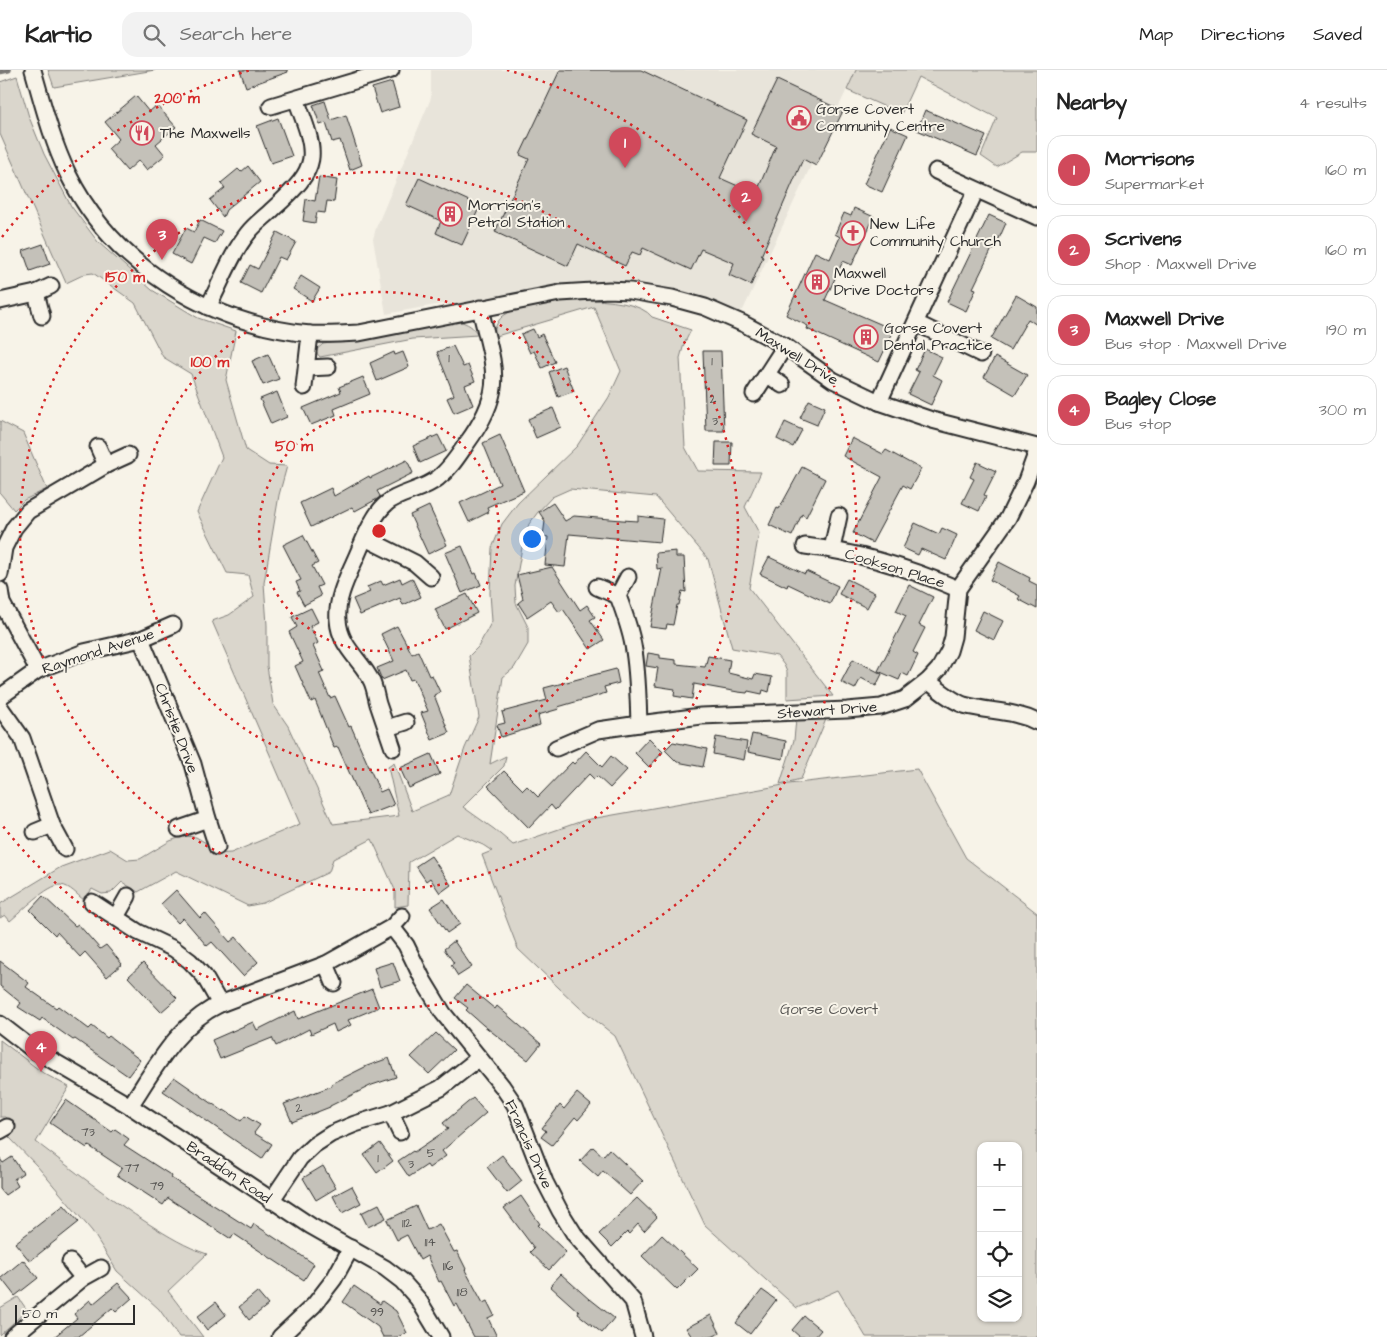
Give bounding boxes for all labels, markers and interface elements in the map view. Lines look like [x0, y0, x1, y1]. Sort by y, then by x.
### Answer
search box [122, 12, 472, 57]
text: Kartio [25, 18, 92, 52]
icon: search [140, 21, 168, 49]
text: Search here [180, 21, 292, 48]
text: Map [1139, 22, 1173, 47]
text: Directions [1201, 22, 1285, 47]
text: Saved [1313, 22, 1362, 47]
text: 200 m [153, 88, 200, 109]
text: Nearby [1057, 88, 1127, 117]
text: 4 results [1299, 92, 1367, 114]
place label: Gorse Covert Community Centre [816, 99, 945, 138]
public building icon: Gorse Covert Community Centre [786, 105, 812, 131]
restaurant icon: The Maxwells [129, 120, 155, 146]
place label: The Maxwells [160, 123, 251, 144]
pin: 1 [609, 127, 641, 168]
text: Morrisons [1105, 146, 1195, 173]
text: 1 [1073, 159, 1075, 181]
text: 160 m [1325, 159, 1366, 181]
text: Supermarket [1105, 173, 1204, 195]
pin: 2 [730, 181, 762, 222]
place label: Morrison's Petrol Station [468, 195, 565, 233]
building icon: Morrison's Petrol Station [437, 201, 463, 227]
place label: New Life Community Church [870, 214, 1002, 253]
pin: 3 [146, 219, 178, 260]
church icon: New Life Community Church [840, 220, 866, 246]
text: Scrivens [1105, 226, 1182, 253]
text: 2 [1069, 239, 1079, 261]
text: 160 m [1325, 239, 1366, 261]
text: Shop · Maxwell Drive [1105, 253, 1257, 275]
place label: Maxwell Drive Doctors [834, 263, 935, 301]
text: 150 m [105, 267, 145, 288]
building icon: Maxwell Drive Doctors [804, 269, 830, 295]
text: Maxwell Drive [1105, 306, 1224, 333]
place label: Gorse Covert Dental Practice [884, 318, 992, 356]
text: 3 [1070, 319, 1078, 341]
text: 190 m [1326, 319, 1366, 341]
street label: Maxwell Drive [751, 323, 842, 390]
building icon: Gorse Covert Dental Practice [853, 324, 879, 350]
text: Bus stop · Maxwell Drive [1105, 333, 1287, 355]
house number: 1 [448, 350, 450, 367]
text: 100 m [191, 352, 230, 373]
house number: 1 [711, 353, 713, 370]
text: Bagley Close [1105, 386, 1216, 413]
house number: 2 [710, 391, 717, 408]
text: 4 [1069, 399, 1079, 421]
text: 300 m [1319, 399, 1366, 421]
house number: 3 [712, 413, 718, 430]
text: Bus stop [1105, 413, 1171, 435]
text: 50 m [275, 436, 313, 457]
centre of rings [370, 522, 388, 540]
your location [519, 526, 545, 552]
street label: Cookson Place [842, 543, 947, 594]
street label: Raymond Avenue [39, 623, 157, 680]
street label: Christie Drive [150, 680, 203, 776]
street label: Stewart Drive [776, 697, 878, 724]
park label: Gorse Covert [780, 999, 878, 1020]
pin: 4 [25, 1031, 57, 1072]
street label: Francis Drive [500, 1096, 558, 1192]
house number: 2 [296, 1100, 303, 1117]
house number: 73 [81, 1124, 95, 1141]
street label: Braddon Road [182, 1136, 276, 1209]
map controls [977, 1142, 1022, 1322]
button: + [977, 1142, 1022, 1187]
house number: 5 [427, 1145, 436, 1162]
house number: 1 [377, 1150, 379, 1167]
house number: 3 [408, 1156, 414, 1173]
house number: 77 [125, 1160, 140, 1177]
house number: 79 [150, 1178, 164, 1195]
button: − [977, 1187, 1022, 1232]
house number: 112 [402, 1215, 412, 1232]
button: locate [977, 1232, 1022, 1277]
house number: 114 [424, 1234, 436, 1251]
house number: 116 [443, 1258, 454, 1275]
button: layers [977, 1277, 1022, 1322]
house number: 118 [457, 1284, 468, 1301]
scale bar [15, 1302, 135, 1325]
text: 50 m [22, 1304, 57, 1324]
house number: 99 [370, 1304, 384, 1321]

